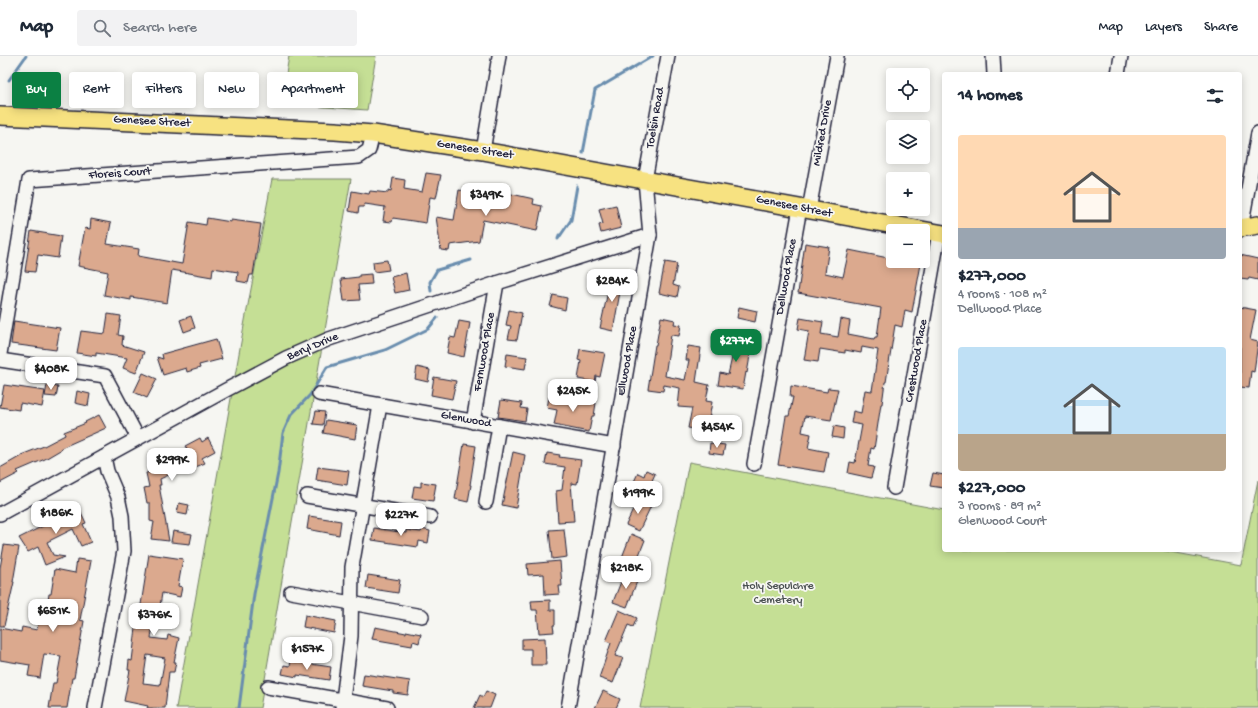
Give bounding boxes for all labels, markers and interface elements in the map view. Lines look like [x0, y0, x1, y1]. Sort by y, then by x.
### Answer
search box [77, 10, 357, 46]
text: Map [20, 16, 53, 39]
icon: search [91, 17, 113, 39]
text: Search here [123, 19, 197, 37]
text: Map [1099, 19, 1123, 36]
text: Layers [1145, 19, 1182, 36]
text: Share [1204, 19, 1238, 36]
map controls [886, 68, 930, 268]
button: locate [886, 68, 930, 112]
chip: Buy [12, 72, 61, 108]
chip: Rent [69, 72, 124, 108]
chip: Filters [132, 72, 196, 108]
chip: New [204, 72, 259, 108]
chip: Apartment [267, 72, 358, 108]
icon: filters [1204, 85, 1226, 107]
street label: Toelsin Road [644, 86, 668, 150]
text: 14 homes [958, 86, 1022, 106]
street label: Mildred Drive [810, 98, 836, 167]
street label: Genesee Street [113, 113, 192, 131]
button: layers [886, 120, 930, 164]
street label: Genesee Street [436, 137, 515, 163]
icon: home [1056, 161, 1128, 233]
street label: Floreis Court [87, 165, 153, 183]
button: + [886, 172, 930, 216]
pin: $349K [458, 183, 514, 217]
text: $349K [470, 188, 502, 203]
street label: Genesee Street [755, 193, 834, 221]
button: − [886, 224, 930, 268]
street label: Dellwood Place [773, 237, 801, 317]
text: $277,000 [958, 267, 1026, 287]
pin: $284K [584, 269, 640, 303]
text: $284K [596, 274, 628, 289]
text: 4 rooms · 108 m² [958, 287, 1047, 302]
text: Dellwood Place [958, 302, 1042, 317]
street label: Fernwood Place [471, 311, 499, 394]
street label: Crestwood Place [903, 318, 931, 404]
street label: Ellwood Place [615, 324, 641, 397]
pin: $277K [708, 329, 764, 363]
street label: Beryl Drive [284, 330, 341, 364]
text: $277K [720, 334, 752, 349]
pin: $408K [23, 357, 79, 391]
text: $408K [34, 362, 68, 377]
icon: home [1056, 373, 1128, 445]
pin: $245K [545, 379, 601, 413]
text: $245K [557, 384, 589, 399]
street label: Glenwood [440, 409, 493, 431]
pin: $454K [689, 415, 745, 449]
text: $454K [701, 420, 733, 435]
pin: $299K [144, 448, 200, 482]
text: $299K [156, 453, 188, 468]
text: $227,000 [958, 479, 1025, 499]
pin: $199K [610, 481, 666, 515]
text: $199K [622, 486, 654, 501]
text: 3 rooms · 89 m² [958, 499, 1041, 514]
pin: $186K [28, 501, 84, 535]
pin: $227K [373, 503, 429, 537]
text: $186K [40, 506, 72, 521]
text: $227K [385, 508, 417, 523]
text: Glenwood Court [958, 514, 1046, 529]
pin: $218K [598, 556, 654, 590]
text: $218K [610, 561, 642, 576]
park label: Holy Sepulchre Cemetery [742, 580, 814, 608]
pin: $651K [25, 599, 81, 633]
pin: $376K [126, 603, 182, 637]
text: $651K [37, 604, 69, 619]
text: $376K [137, 608, 171, 623]
pin: $157K [279, 637, 335, 671]
text: $157K [291, 642, 323, 657]

